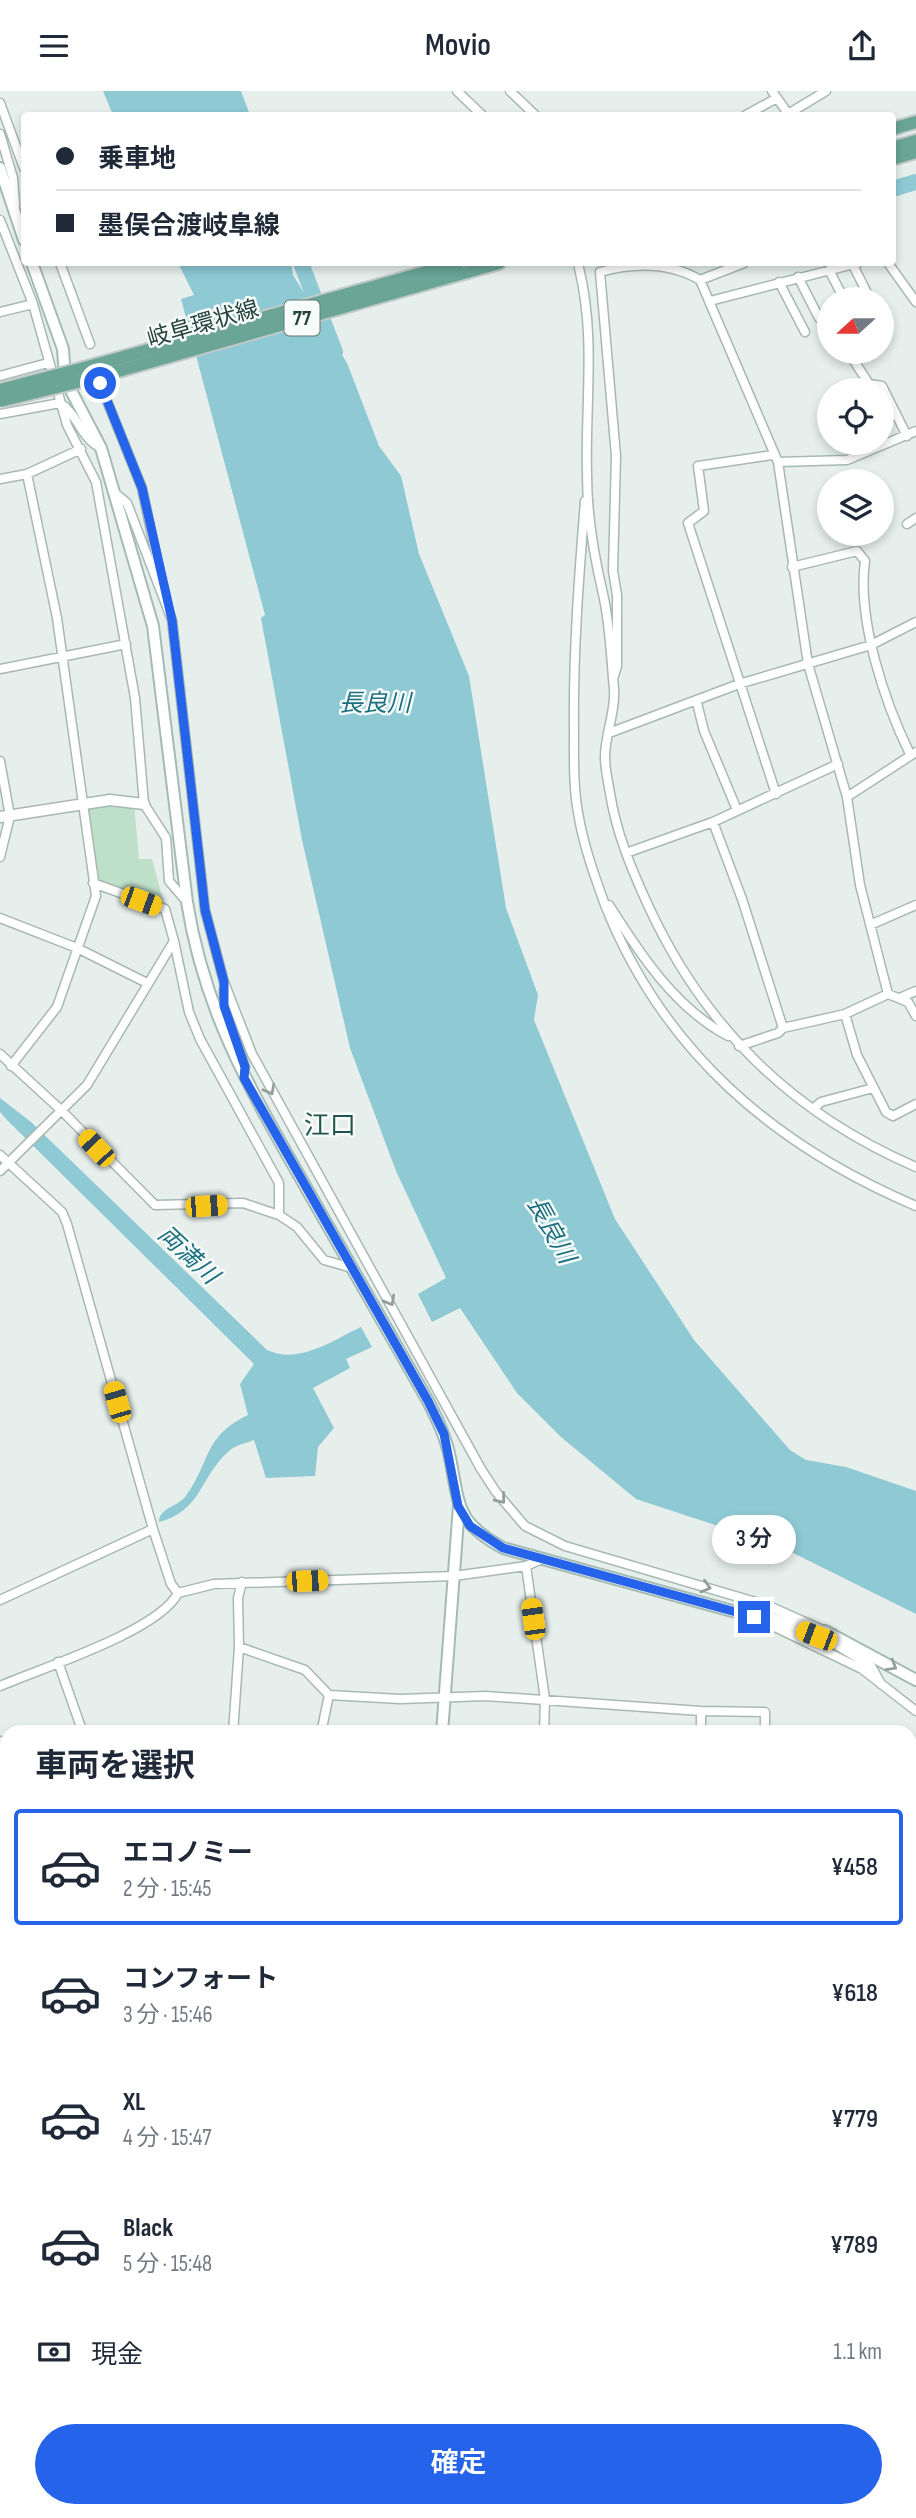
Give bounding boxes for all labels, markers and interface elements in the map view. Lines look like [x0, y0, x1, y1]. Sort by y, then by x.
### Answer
text: Movio [425, 26, 491, 65]
icon: menu [35, 27, 73, 65]
icon: share [843, 27, 881, 65]
text: 乗車地 [98, 144, 176, 175]
text: 墨俣合渡岐阜線 [98, 211, 280, 242]
north arrow [817, 287, 894, 364]
map controls [817, 287, 894, 546]
street label: 岐阜環状線 [144, 295, 262, 353]
road number: 77 [284, 301, 320, 335]
route start [84, 367, 116, 399]
button: locate [817, 378, 894, 455]
button: layers [817, 469, 894, 546]
water label: 長良川 [339, 689, 414, 718]
car [118, 884, 165, 918]
one-way arrow [262, 1083, 276, 1095]
district label: 江口 [304, 1111, 356, 1142]
car [74, 1125, 119, 1171]
water label: 長良川 [521, 1191, 583, 1271]
car [185, 1194, 228, 1218]
water label: 両満川 [152, 1220, 226, 1292]
one-way arrow [382, 1293, 395, 1306]
car [102, 1379, 133, 1425]
one-way arrow [493, 1491, 506, 1503]
callout: 3 分 [712, 1515, 796, 1565]
text: 3 分 [736, 1525, 772, 1553]
car [286, 1570, 329, 1592]
one-way arrow [700, 1579, 712, 1594]
car [520, 1597, 547, 1641]
route end [738, 1601, 770, 1633]
car [793, 1619, 840, 1653]
one-way arrow [885, 1658, 898, 1671]
text: 車両を選択 [35, 1747, 195, 1786]
icon: car [39, 1836, 102, 1899]
text: エコノミー [123, 1838, 253, 1869]
text: ¥458 [831, 1852, 878, 1883]
text: 2 分 · 15:45 [123, 1875, 212, 1903]
icon: car [39, 1962, 102, 2025]
text: コンフォート [123, 1964, 278, 1995]
text: ¥618 [831, 1978, 878, 2009]
text: 3 分 · 15:46 [123, 2001, 213, 2029]
text: XL [123, 2087, 145, 2118]
icon: car [39, 2088, 102, 2151]
text: ¥779 [831, 2104, 878, 2135]
text: 4 分 · 15:47 [123, 2124, 211, 2152]
text: Black [123, 2213, 173, 2244]
icon: car [39, 2214, 102, 2277]
text: ¥789 [830, 2230, 878, 2261]
text: 5 分 · 15:48 [123, 2250, 212, 2278]
icon: cash [35, 2333, 73, 2371]
text: 1.1 km [833, 2338, 882, 2366]
text: 現金 [91, 2340, 143, 2371]
button: 確定 [35, 2424, 882, 2504]

